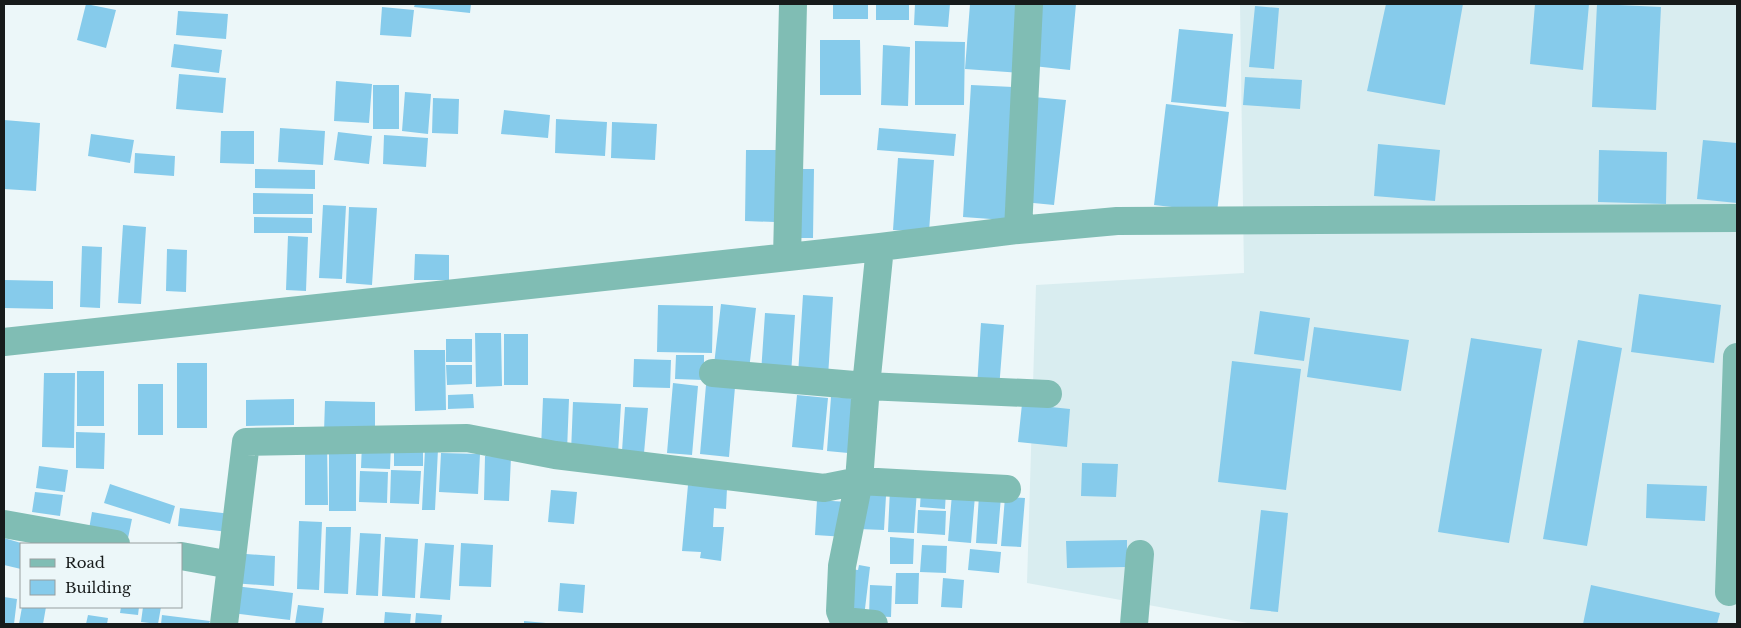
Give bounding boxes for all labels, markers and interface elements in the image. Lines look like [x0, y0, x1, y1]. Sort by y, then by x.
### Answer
legend [20, 543, 182, 608]
text: Road [65, 553, 105, 572]
text: Building [65, 578, 132, 597]

